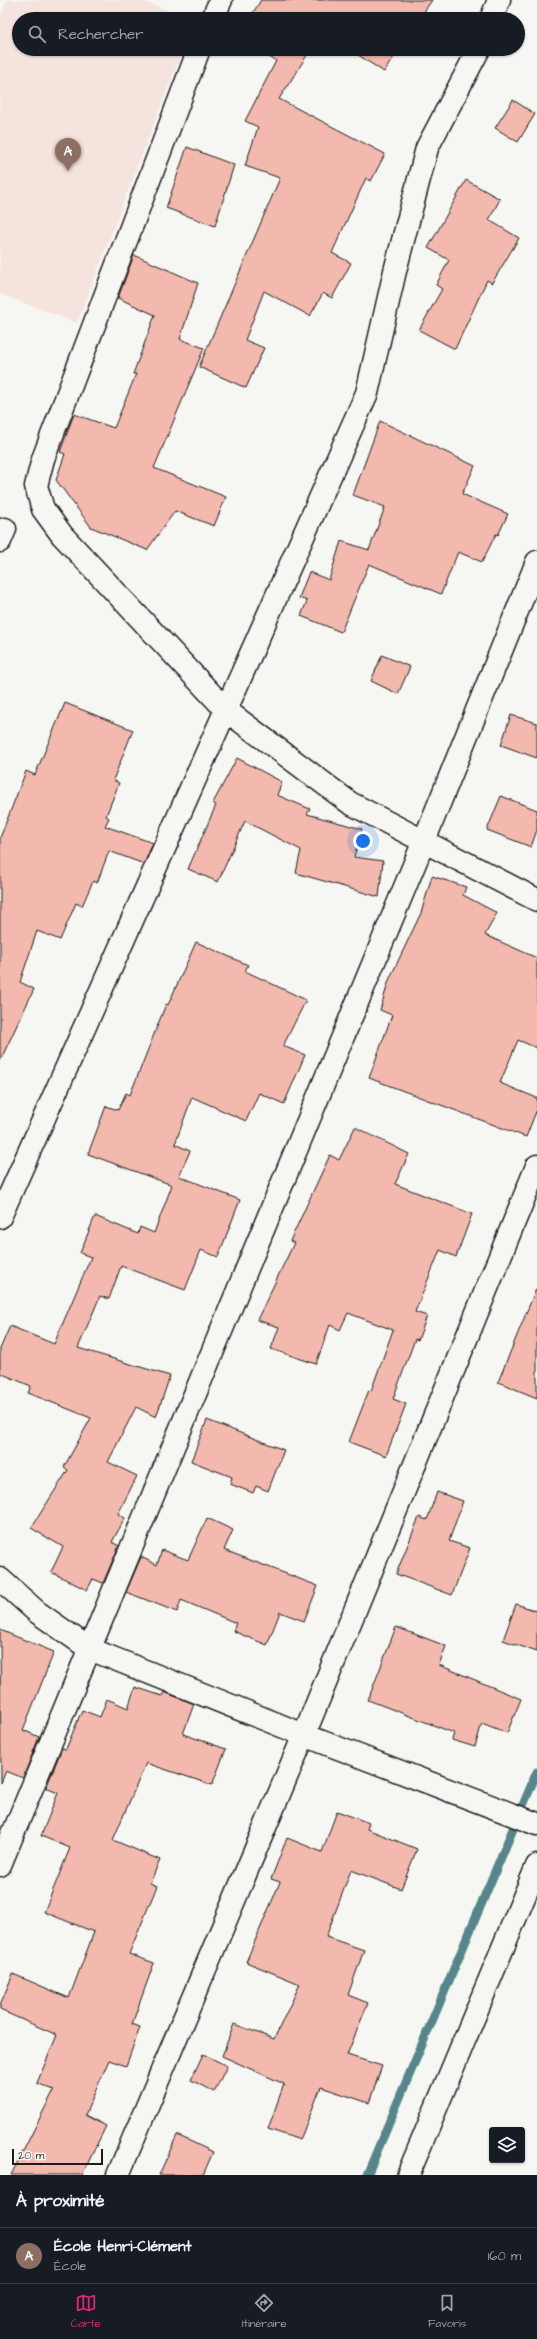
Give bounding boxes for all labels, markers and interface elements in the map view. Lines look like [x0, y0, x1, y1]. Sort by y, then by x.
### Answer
search box [12, 12, 525, 56]
icon: search [26, 23, 48, 45]
text: Rechercher [58, 24, 143, 45]
pin: A [55, 138, 81, 171]
your location [353, 831, 373, 851]
map controls [489, 2127, 525, 2163]
button: layers [489, 2127, 525, 2163]
scale bar [12, 2147, 103, 2166]
text: 20 m [18, 2148, 44, 2163]
text: À proximité [16, 2189, 105, 2213]
text: École Henri-Clément [54, 2236, 192, 2257]
text: A [25, 2247, 33, 2265]
text: 160 m [488, 2247, 521, 2265]
text: École [54, 2257, 86, 2275]
tab: Carte [71, 2292, 101, 2331]
tab: Itinéraire [242, 2292, 287, 2331]
tab: Favoris [428, 2292, 466, 2331]

